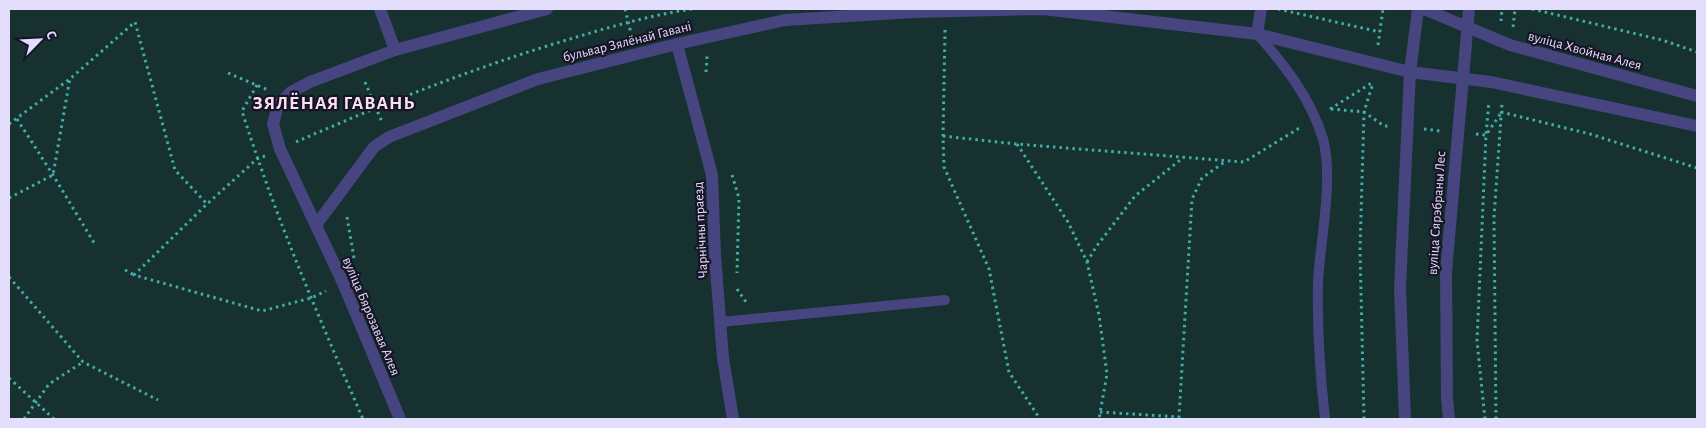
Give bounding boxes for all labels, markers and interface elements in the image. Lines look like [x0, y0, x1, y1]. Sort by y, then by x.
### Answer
north arrow [15, 15, 65, 65]
street label: бульвар Зялёнай Гавані [562, 19, 693, 65]
text: С [43, 29, 59, 42]
street label: вуліца Хвойная Алея [1526, 29, 1643, 73]
district label: ЗЯЛЁНАЯ ГАВАНЬ [253, 92, 415, 113]
street label: вуліца Сярэбраны Лес [1426, 150, 1448, 276]
street label: Чарнічны праезд [691, 181, 711, 279]
street label: вуліца Бярозавая Алея [340, 255, 402, 378]

